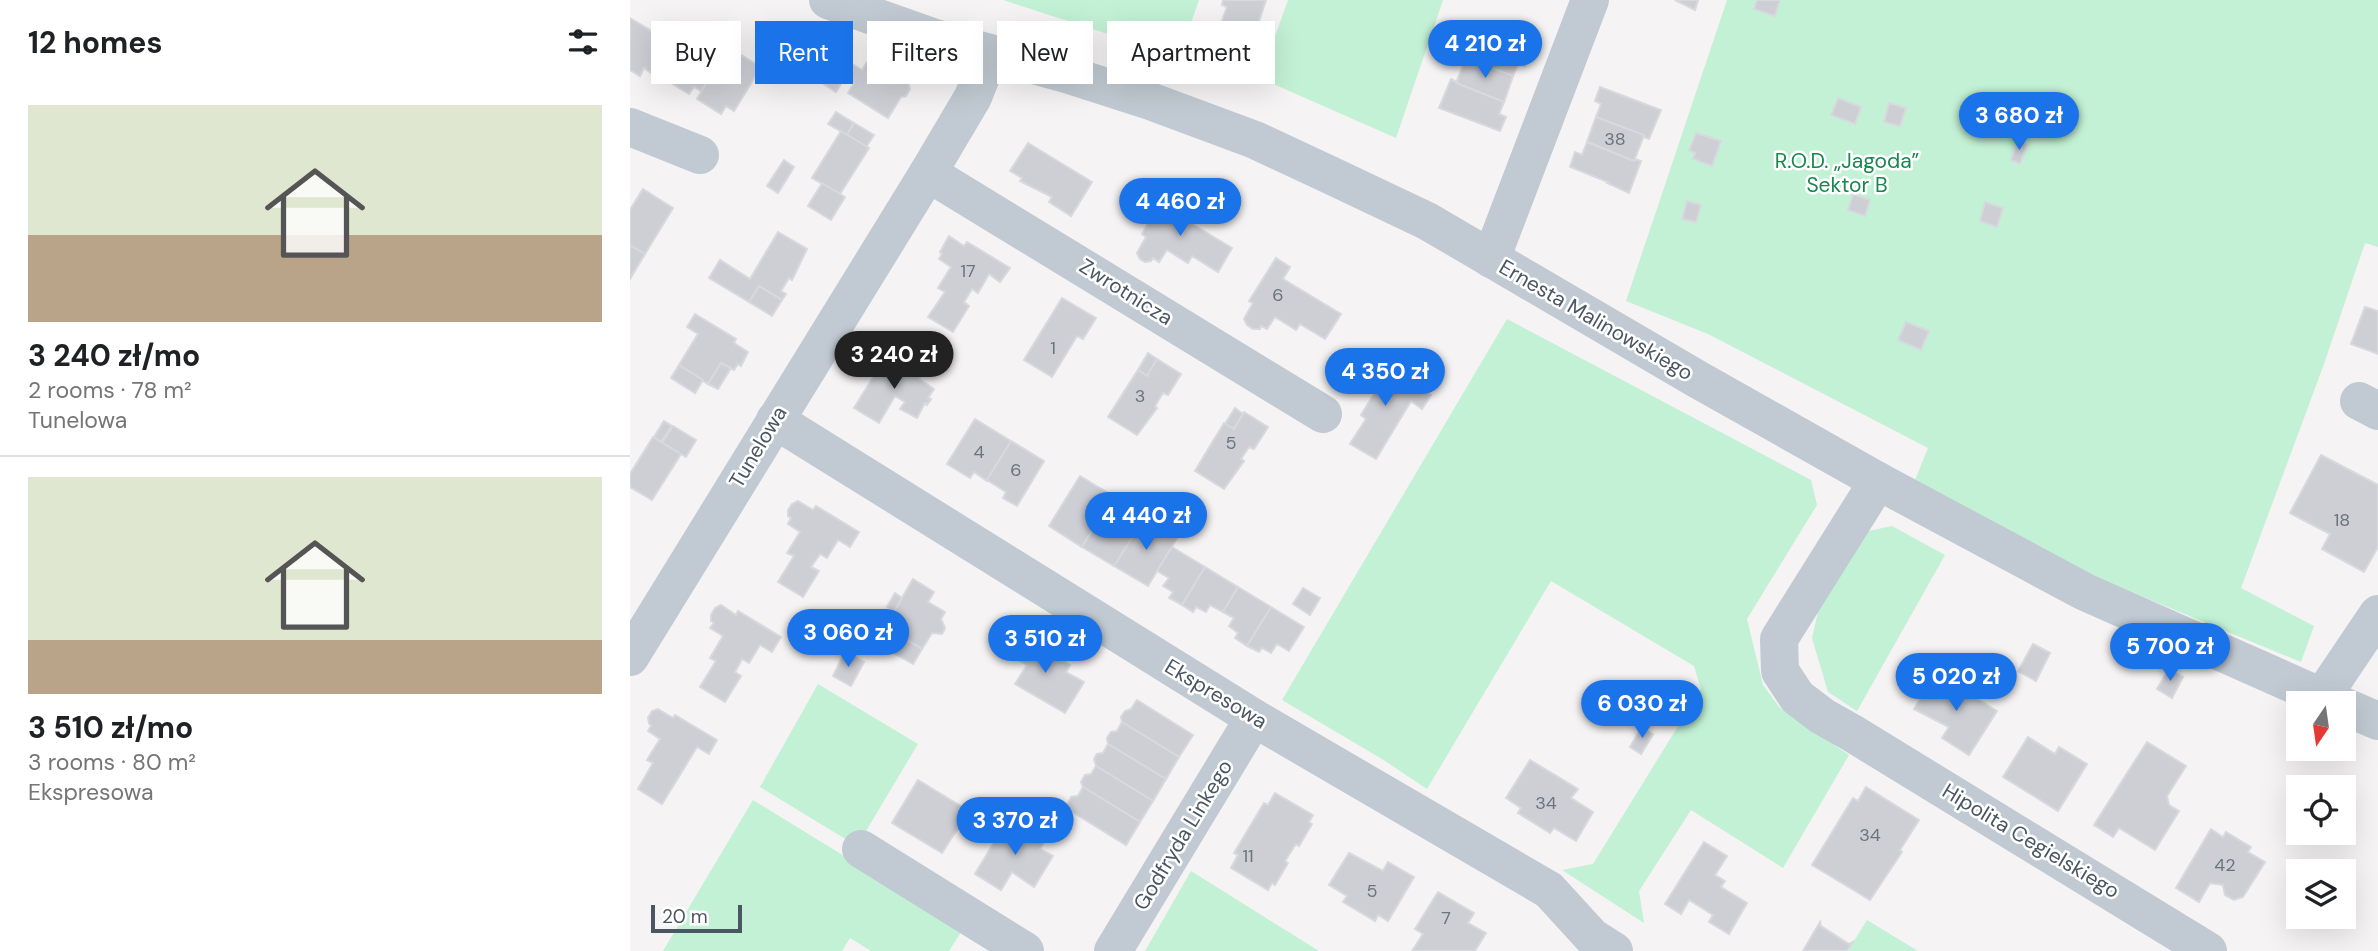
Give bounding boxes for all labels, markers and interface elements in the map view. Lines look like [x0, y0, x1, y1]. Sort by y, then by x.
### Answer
pin: 4 210 zł [1413, 20, 1557, 80]
chip: Buy [651, 21, 741, 84]
chip: Rent [755, 21, 853, 84]
chip: Filters [867, 21, 983, 84]
chip: New [997, 21, 1093, 84]
chip: Apartment [1107, 21, 1275, 84]
text: 12 homes [28, 23, 162, 62]
icon: filters [564, 23, 602, 61]
text: 4 210 zł [1444, 28, 1526, 58]
pin: 3 680 zł [1947, 92, 2091, 152]
text: 3 680 zł [1975, 100, 2063, 130]
house number: 38 [1604, 127, 1626, 151]
park label: R.O.D. „Jagoda” Sektor B [1775, 147, 1920, 199]
icon: home [252, 150, 378, 276]
pin: 4 460 zł [1108, 178, 1252, 238]
text: 4 460 zł [1135, 186, 1225, 216]
street label: Zwrotnicza [1074, 252, 1178, 332]
street label: Ernesta Malinowskiego [1494, 253, 1698, 387]
house number: 17 [960, 259, 976, 283]
house number: 6 [1272, 283, 1284, 307]
pin: 3 240 zł [822, 332, 966, 391]
text: 3 240 zł/mo [28, 336, 200, 375]
house number: 1 [1050, 336, 1056, 360]
text: 3 240 zł [851, 339, 938, 369]
pin: 4 350 zł [1313, 348, 1457, 408]
text: 4 350 zł [1341, 356, 1429, 386]
text: 2 rooms · 78 m² [28, 375, 192, 405]
house number: 3 [1135, 384, 1145, 408]
street label: Tunelowa [723, 401, 793, 493]
text: Tunelowa [28, 405, 127, 435]
house number: 5 [1226, 431, 1236, 455]
house number: 4 [974, 440, 985, 464]
house number: 6 [1010, 458, 1022, 482]
pin: 4 440 zł [1074, 492, 1218, 552]
text: 4 440 zł [1101, 500, 1191, 530]
house number: 18 [2334, 508, 2350, 532]
icon: home [252, 522, 378, 648]
pin: 3 060 zł [776, 610, 920, 669]
pin: 3 510 zł [973, 616, 1117, 675]
text: 3 060 zł [803, 617, 893, 647]
text: 3 510 zł [1004, 623, 1086, 653]
pin: 5 700 zł [2098, 624, 2242, 683]
text: 5 700 zł [2126, 631, 2214, 661]
street label: Ekspresowa [1160, 653, 1272, 735]
pin: 5 020 zł [1884, 654, 2028, 713]
text: 5 020 zł [1912, 661, 2000, 691]
pin: 6 030 zł [1570, 680, 1714, 740]
text: 6 030 zł [1597, 688, 1687, 718]
north arrow [2286, 691, 2356, 761]
map controls [2286, 691, 2356, 929]
text: 3 510 zł/mo [28, 708, 193, 747]
text: 3 rooms · 80 m² [28, 747, 196, 777]
street label: Godfryda Linkego [1127, 755, 1239, 915]
button: locate [2286, 775, 2356, 845]
text: Ekspresowa [28, 777, 153, 807]
street label: Hipolita Cegielskiego [1937, 777, 2125, 905]
house number: 34 [1535, 791, 1557, 815]
pin: 3 370 zł [943, 798, 1087, 857]
text: 3 370 zł [973, 805, 1057, 835]
house number: 34 [1859, 823, 1881, 847]
house number: 11 [1242, 844, 1254, 868]
house number: 42 [2214, 853, 2236, 877]
button: layers [2286, 859, 2356, 929]
house number: 5 [1367, 879, 1377, 903]
scale bar [651, 902, 742, 934]
text: 20 m [662, 904, 708, 929]
house number: 7 [1441, 906, 1451, 930]

